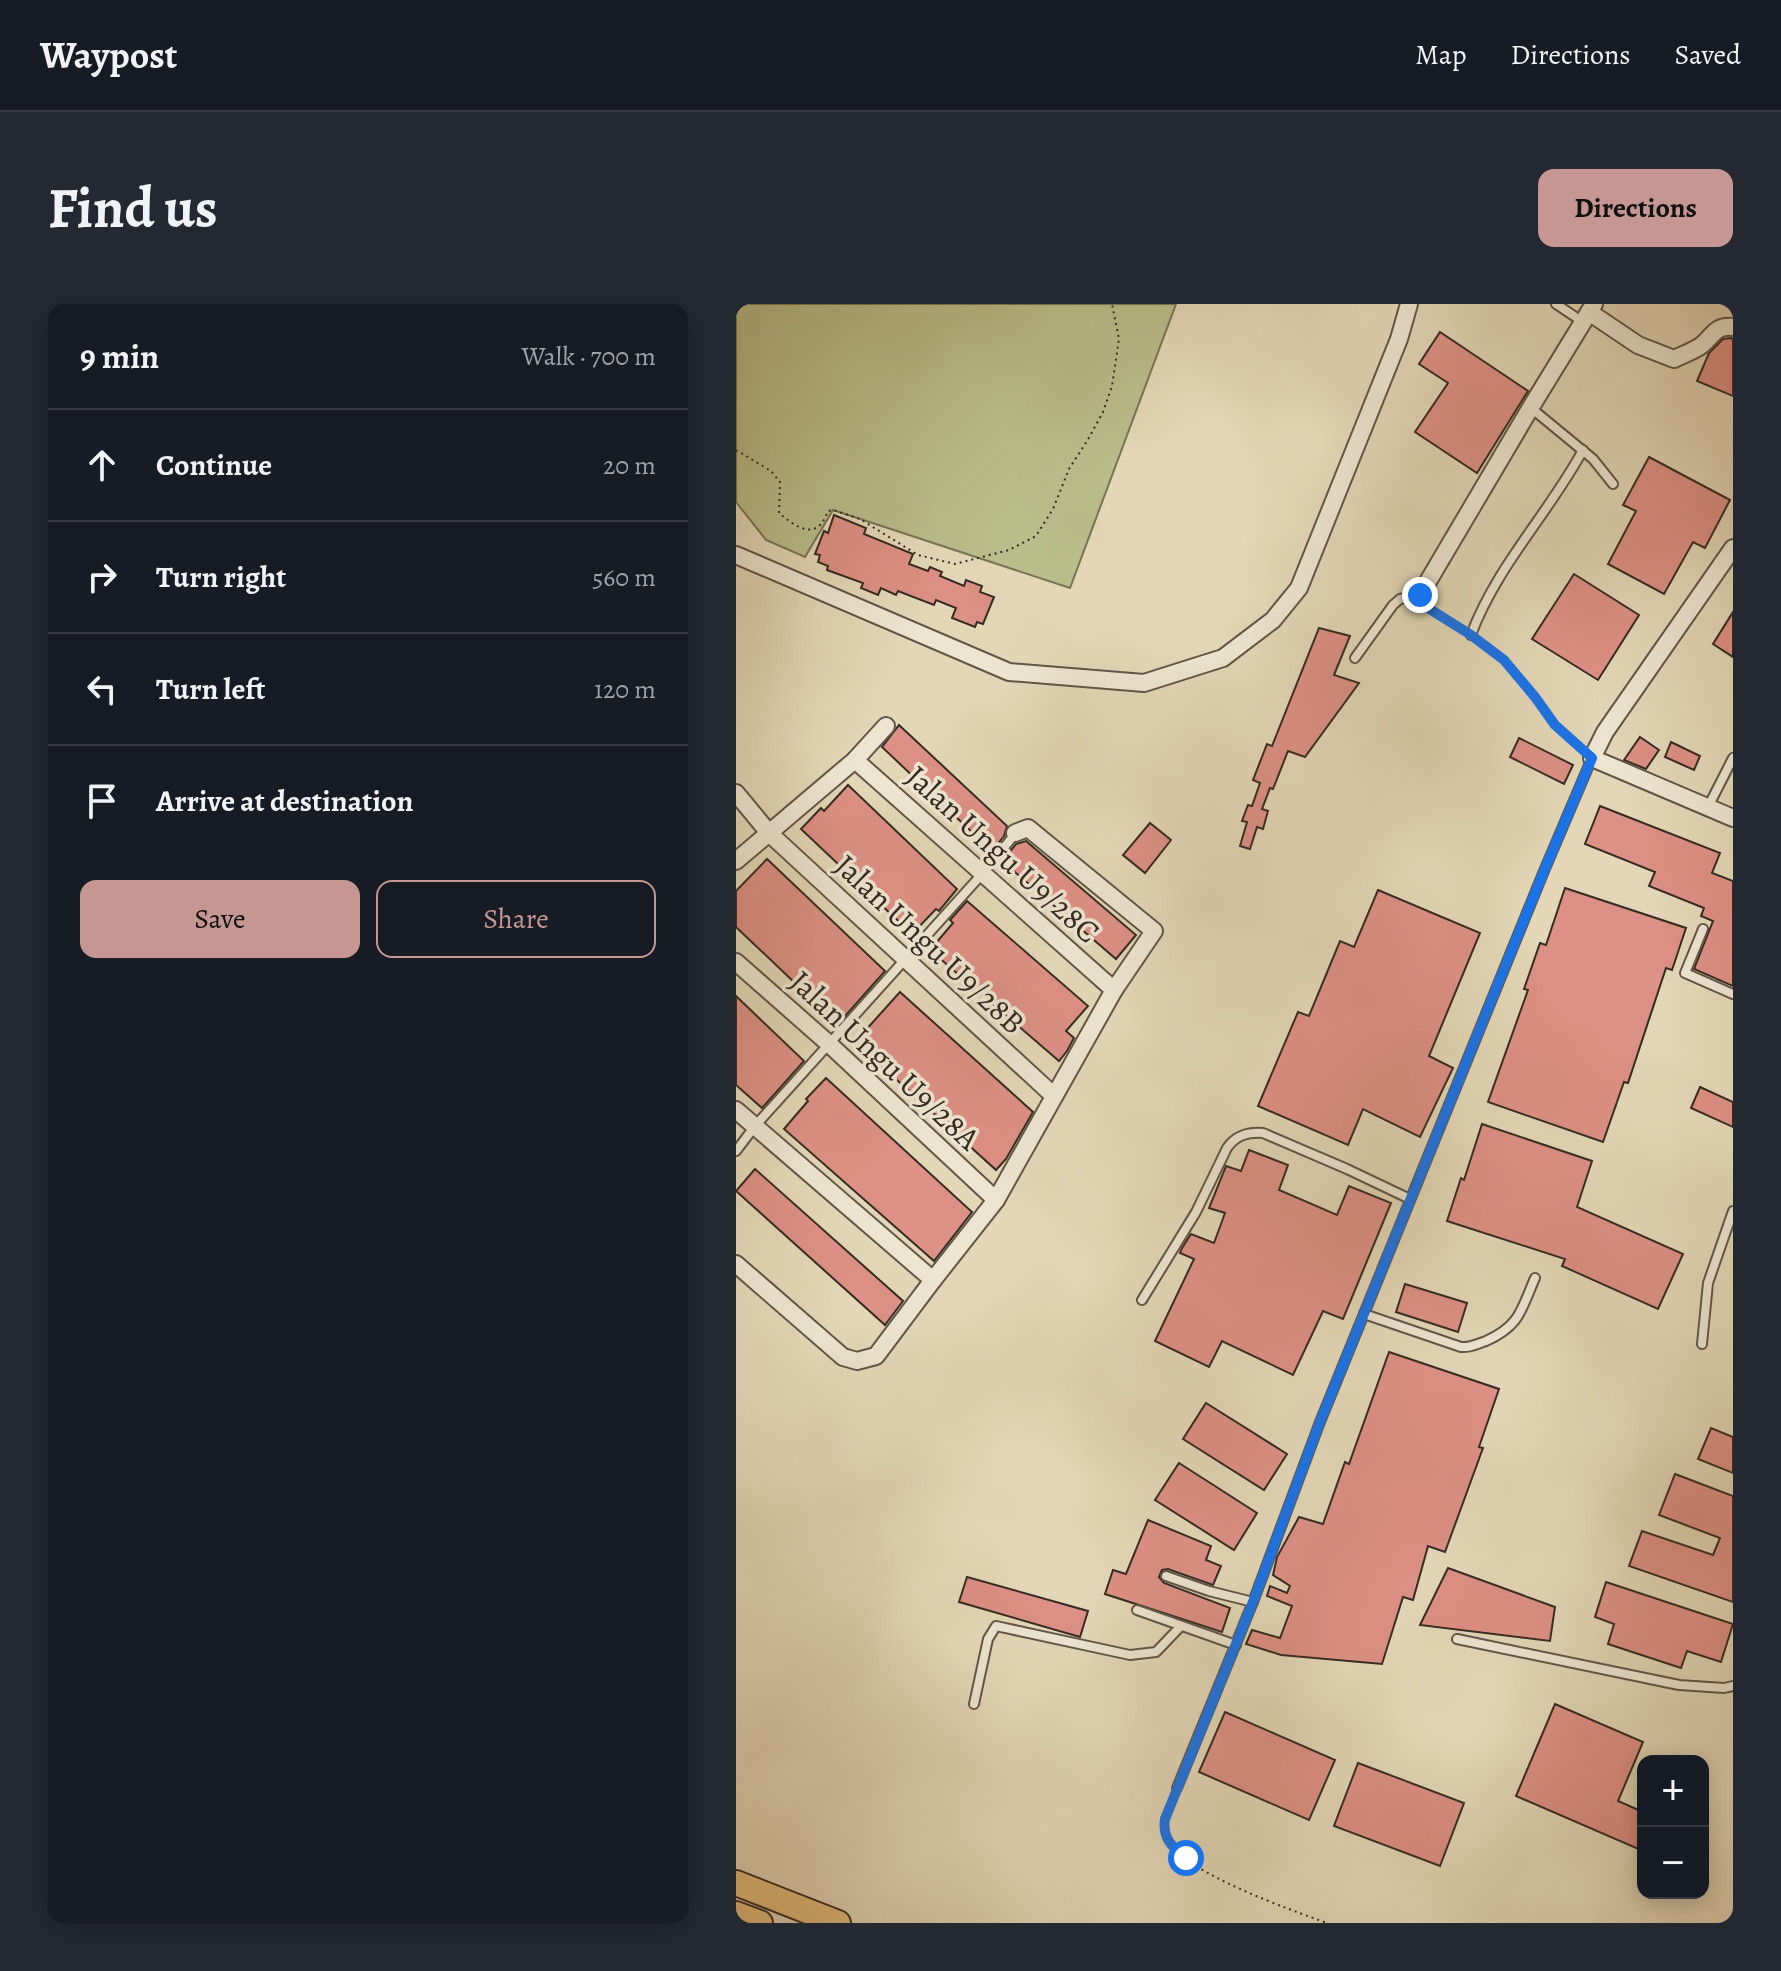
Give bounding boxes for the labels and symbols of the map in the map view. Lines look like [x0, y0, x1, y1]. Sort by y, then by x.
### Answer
route end [1402, 577, 1438, 613]
street label: Jalan Ungu U9/28C [896, 755, 1110, 953]
street label: Jalan Ungu U9/28B [825, 844, 1035, 1044]
street label: Jalan Ungu U9/28A [780, 960, 991, 1161]
route start [1168, 1840, 1204, 1876]

